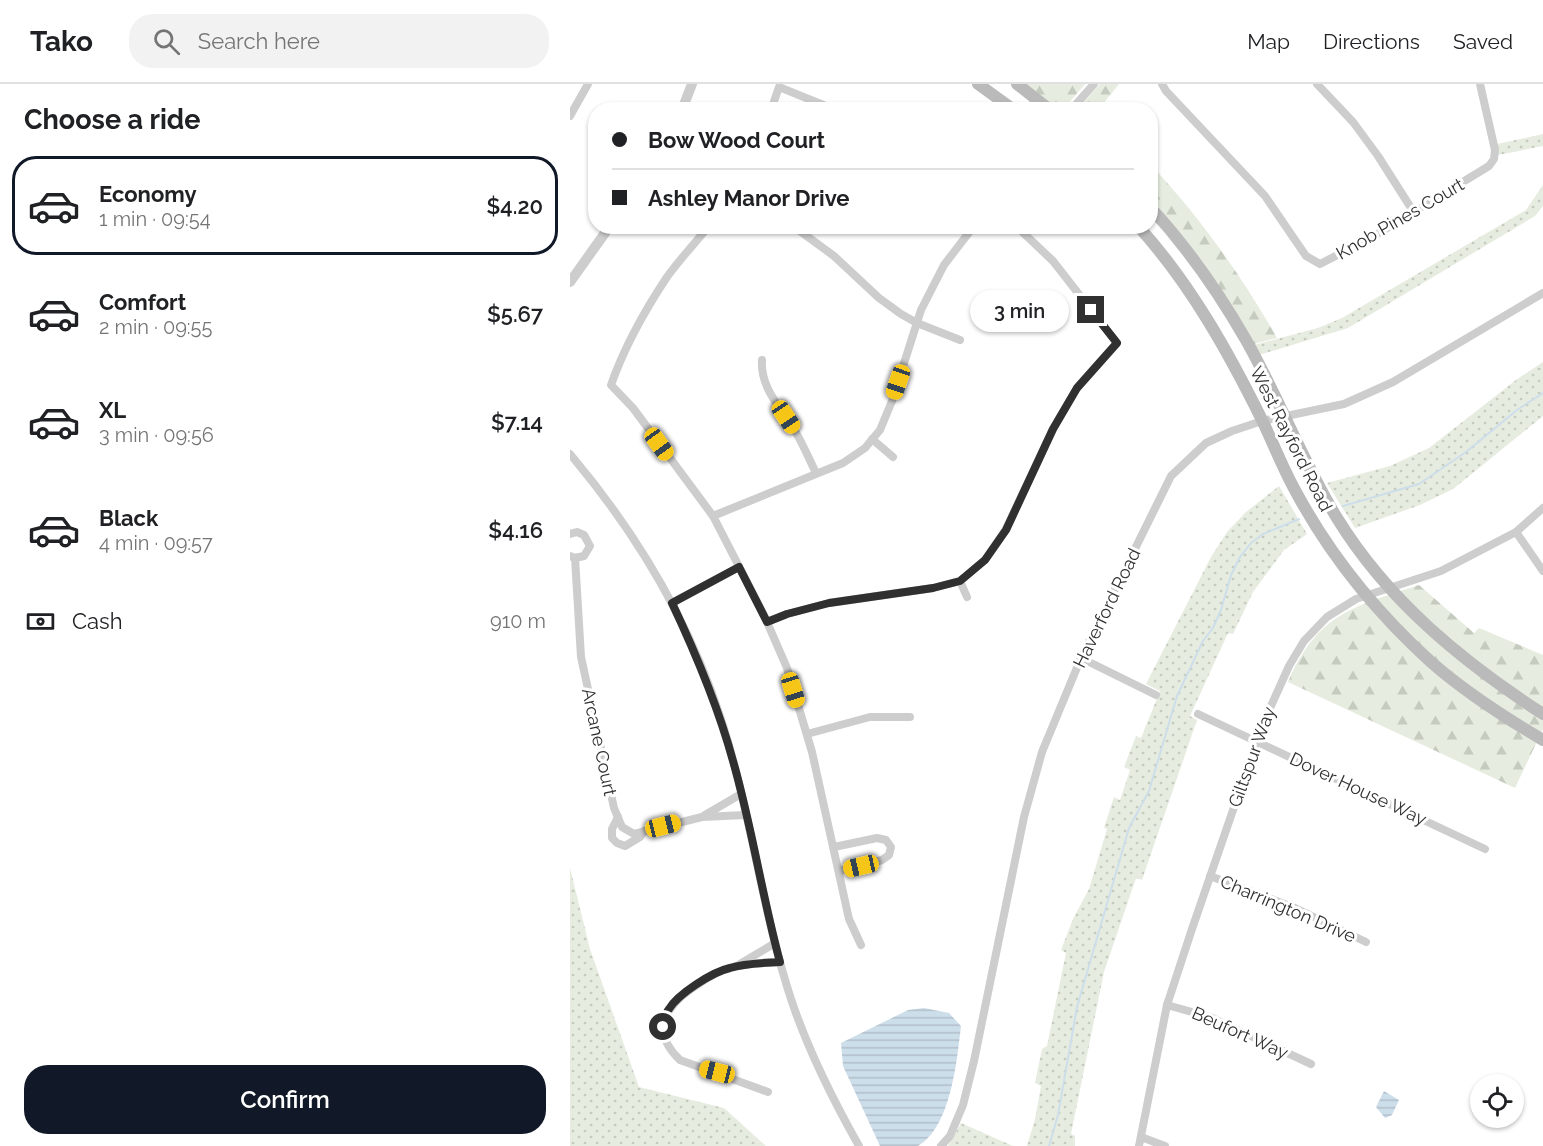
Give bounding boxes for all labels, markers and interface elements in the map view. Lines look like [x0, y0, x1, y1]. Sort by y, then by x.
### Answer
search box [129, 14, 549, 68]
text: Tako [30, 25, 93, 58]
icon: search [150, 25, 183, 58]
text: Search here [198, 28, 320, 54]
text: Map [1247, 29, 1290, 54]
text: Directions [1323, 29, 1420, 54]
text: Saved [1453, 29, 1513, 54]
text: Choose a ride [24, 104, 200, 135]
text: Bow Wood Court [648, 127, 825, 153]
street label: Knob Pines Court [1332, 173, 1467, 264]
icon: car [27, 179, 81, 233]
text: Economy [99, 181, 197, 207]
text: Ashley Manor Drive [648, 185, 850, 211]
text: $4.20 [487, 193, 543, 219]
text: 1 min · 09:54 [99, 207, 211, 231]
icon: car [27, 287, 81, 341]
text: Comfort [99, 289, 186, 315]
callout: 3 min [971, 289, 1070, 331]
route end [1077, 296, 1104, 323]
text: 3 min [994, 299, 1045, 323]
text: $5.67 [487, 301, 543, 327]
text: 2 min · 09:55 [99, 315, 212, 339]
car [884, 362, 912, 402]
street label: West Rayford Road [1246, 363, 1337, 515]
icon: car [27, 395, 81, 449]
text: XL [99, 397, 126, 423]
car [768, 397, 804, 437]
text: $7.14 [491, 409, 543, 435]
text: 3 min · 09:56 [99, 423, 214, 447]
car [641, 424, 677, 464]
icon: car [27, 503, 81, 557]
text: Black [99, 505, 158, 531]
text: $4.16 [488, 517, 543, 543]
text: 4 min · 09:57 [99, 531, 213, 555]
street label: Haverford Road [1069, 545, 1145, 671]
icon: cash [24, 605, 57, 638]
text: Cash [72, 608, 123, 634]
text: 910 m [490, 609, 546, 633]
car [779, 670, 807, 710]
street label: Arcane Court [578, 686, 621, 798]
street label: Giltspur Way [1224, 704, 1279, 810]
street label: Dover House Way [1286, 748, 1430, 830]
car [643, 813, 683, 839]
car [841, 853, 881, 879]
street label: Charrington Drive [1217, 870, 1360, 947]
street label: Beufort Way [1189, 1002, 1292, 1063]
route start [649, 1013, 676, 1040]
car [697, 1059, 737, 1085]
button: Confirm [24, 1065, 546, 1134]
map controls [1470, 1074, 1524, 1128]
button: locate [1470, 1074, 1524, 1128]

